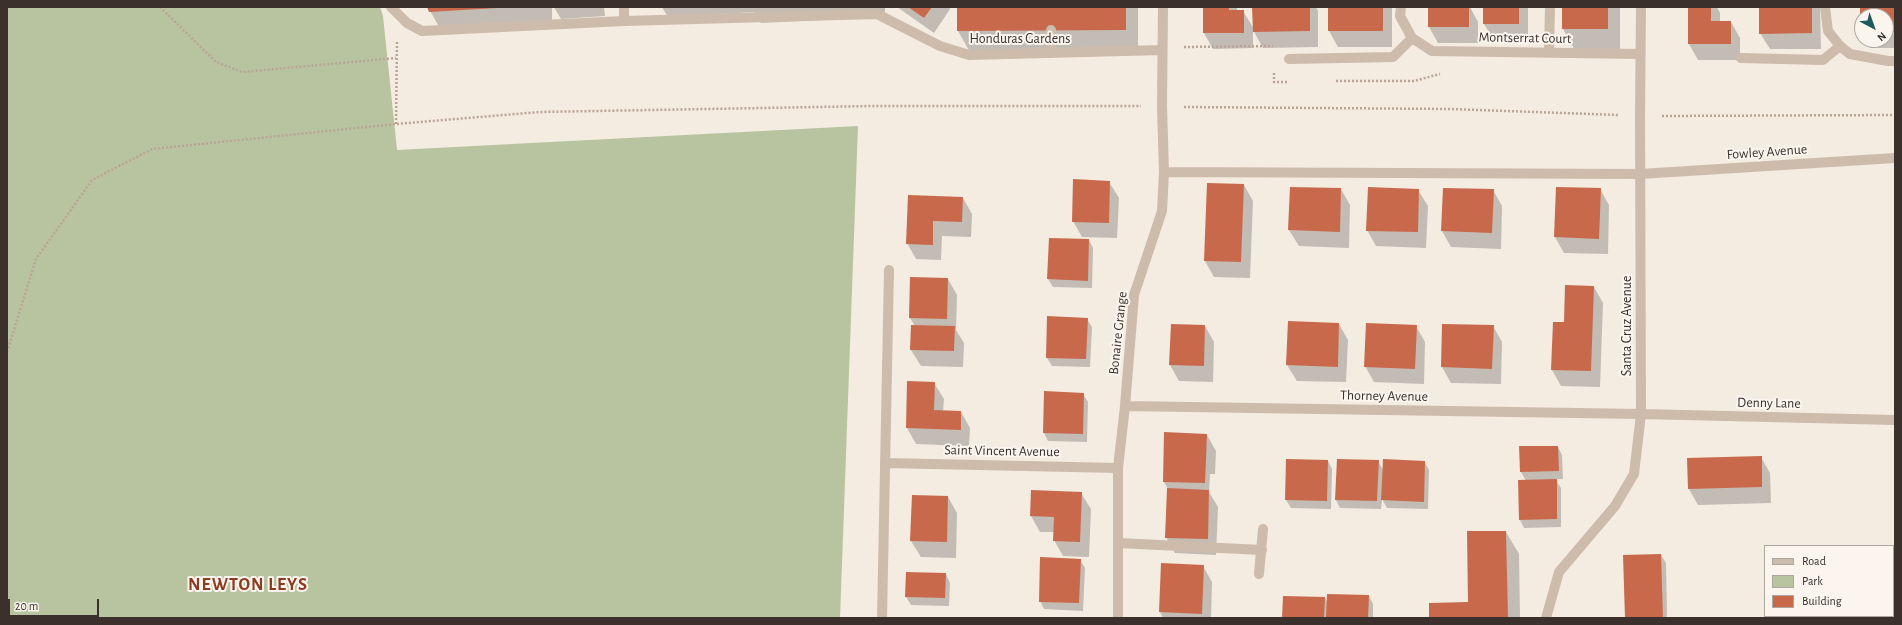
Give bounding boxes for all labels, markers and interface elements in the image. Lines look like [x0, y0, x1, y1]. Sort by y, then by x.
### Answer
north arrow [1854, 8, 1894, 48]
street label: Montserrat Court [1478, 29, 1572, 47]
text: N [1875, 30, 1888, 43]
street label: Honduras Gardens [969, 31, 1071, 47]
street label: Fowley Avenue [1726, 141, 1808, 163]
street label: Santa Cruz Avenue [1619, 276, 1635, 376]
street label: Bonaire Grange [1105, 290, 1131, 376]
street label: Thorney Avenue [1340, 387, 1428, 405]
street label: Denny Lane [1737, 394, 1801, 412]
street label: Saint Vincent Avenue [944, 442, 1060, 460]
legend [1764, 545, 1894, 617]
text: Road [1802, 555, 1826, 567]
district label: NEWTON LEYS [188, 574, 308, 596]
text: Park [1802, 575, 1823, 587]
scale bar [10, 591, 101, 617]
text: Building [1802, 595, 1842, 607]
text: 20 m [15, 600, 38, 612]

